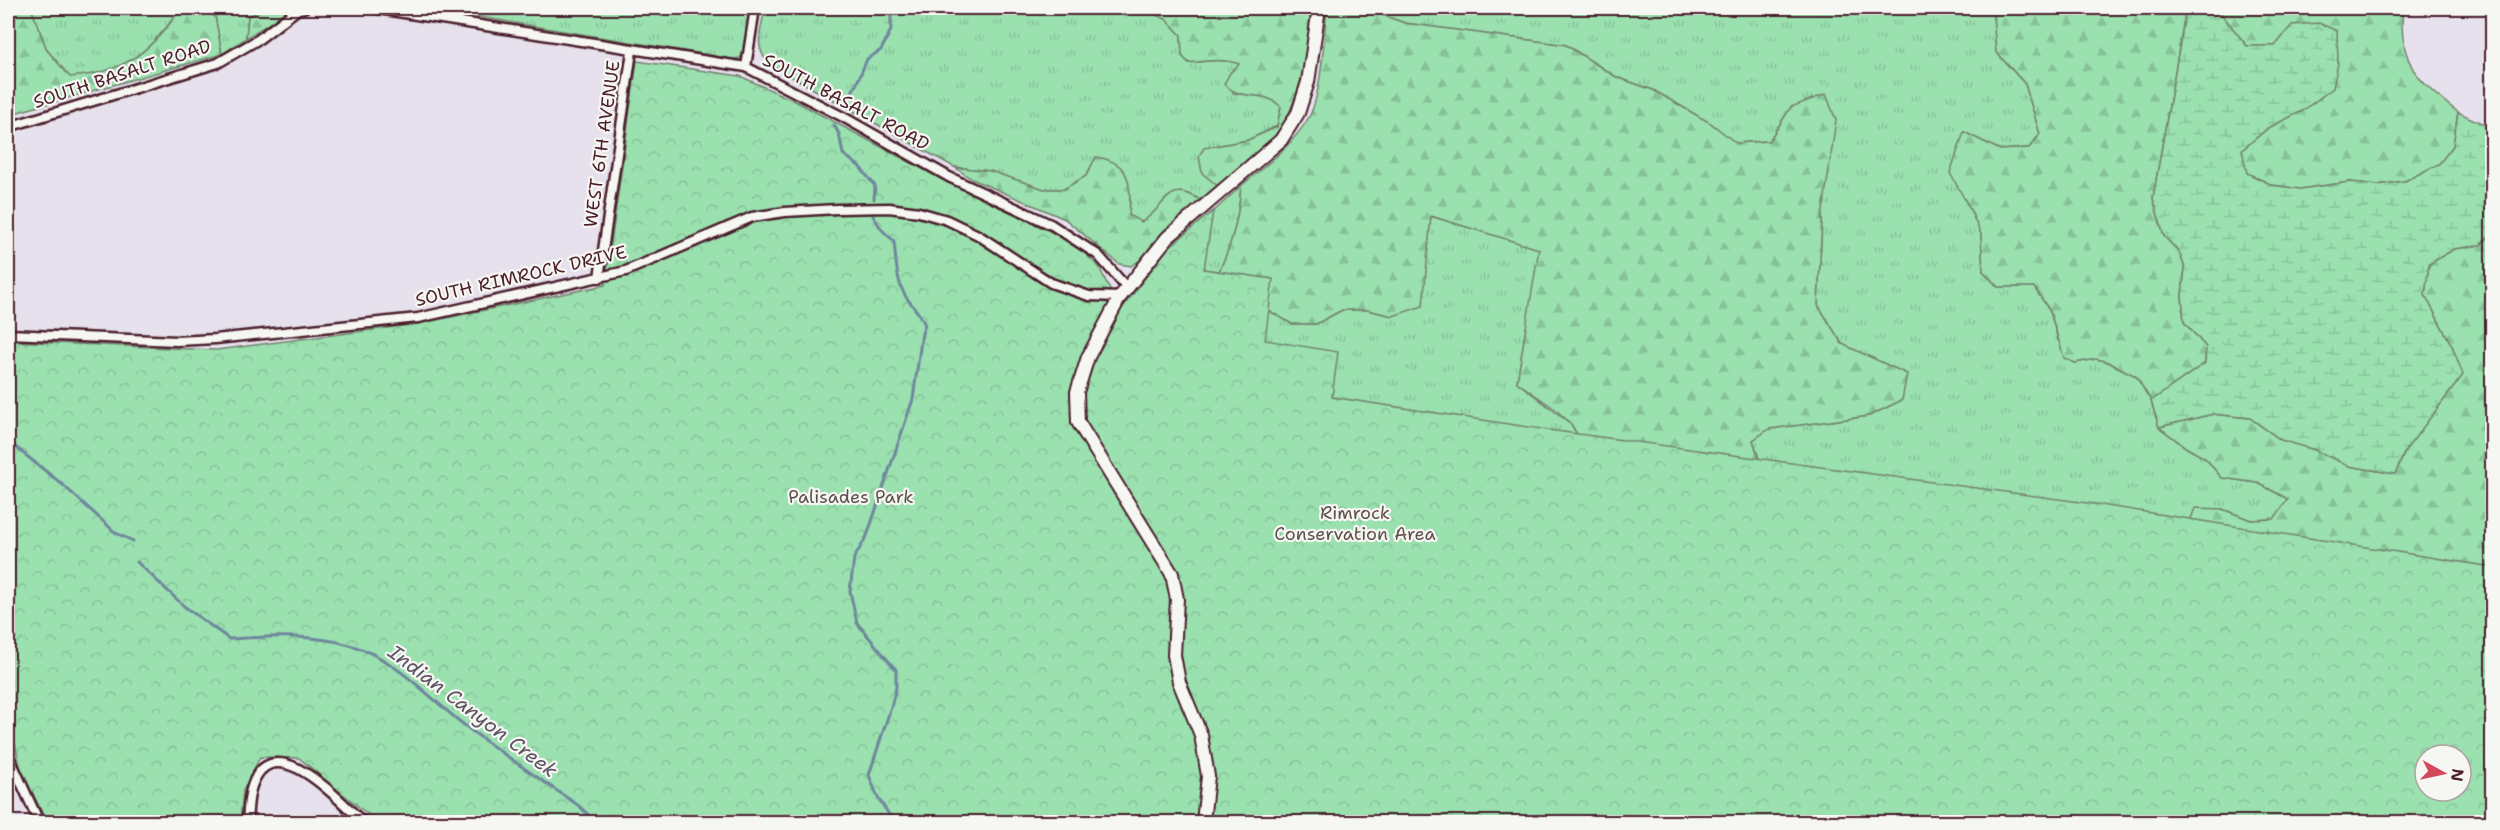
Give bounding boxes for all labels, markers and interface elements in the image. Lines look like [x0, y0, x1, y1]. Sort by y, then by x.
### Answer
street label: SOUTH BASALT ROAD [30, 34, 214, 114]
street label: SOUTH BASALT ROAD [758, 48, 934, 156]
street label: WEST 6TH AVENUE [578, 59, 626, 229]
street label: SOUTH RIMROCK DRIVE [413, 240, 629, 312]
park label: Palisades Park [788, 485, 914, 509]
park label: Rimrock Conservation Area [1274, 501, 1436, 546]
water label: Indian Canyon Creek [382, 638, 563, 784]
north arrow [2413, 743, 2473, 803]
text: N [2446, 767, 2469, 783]

